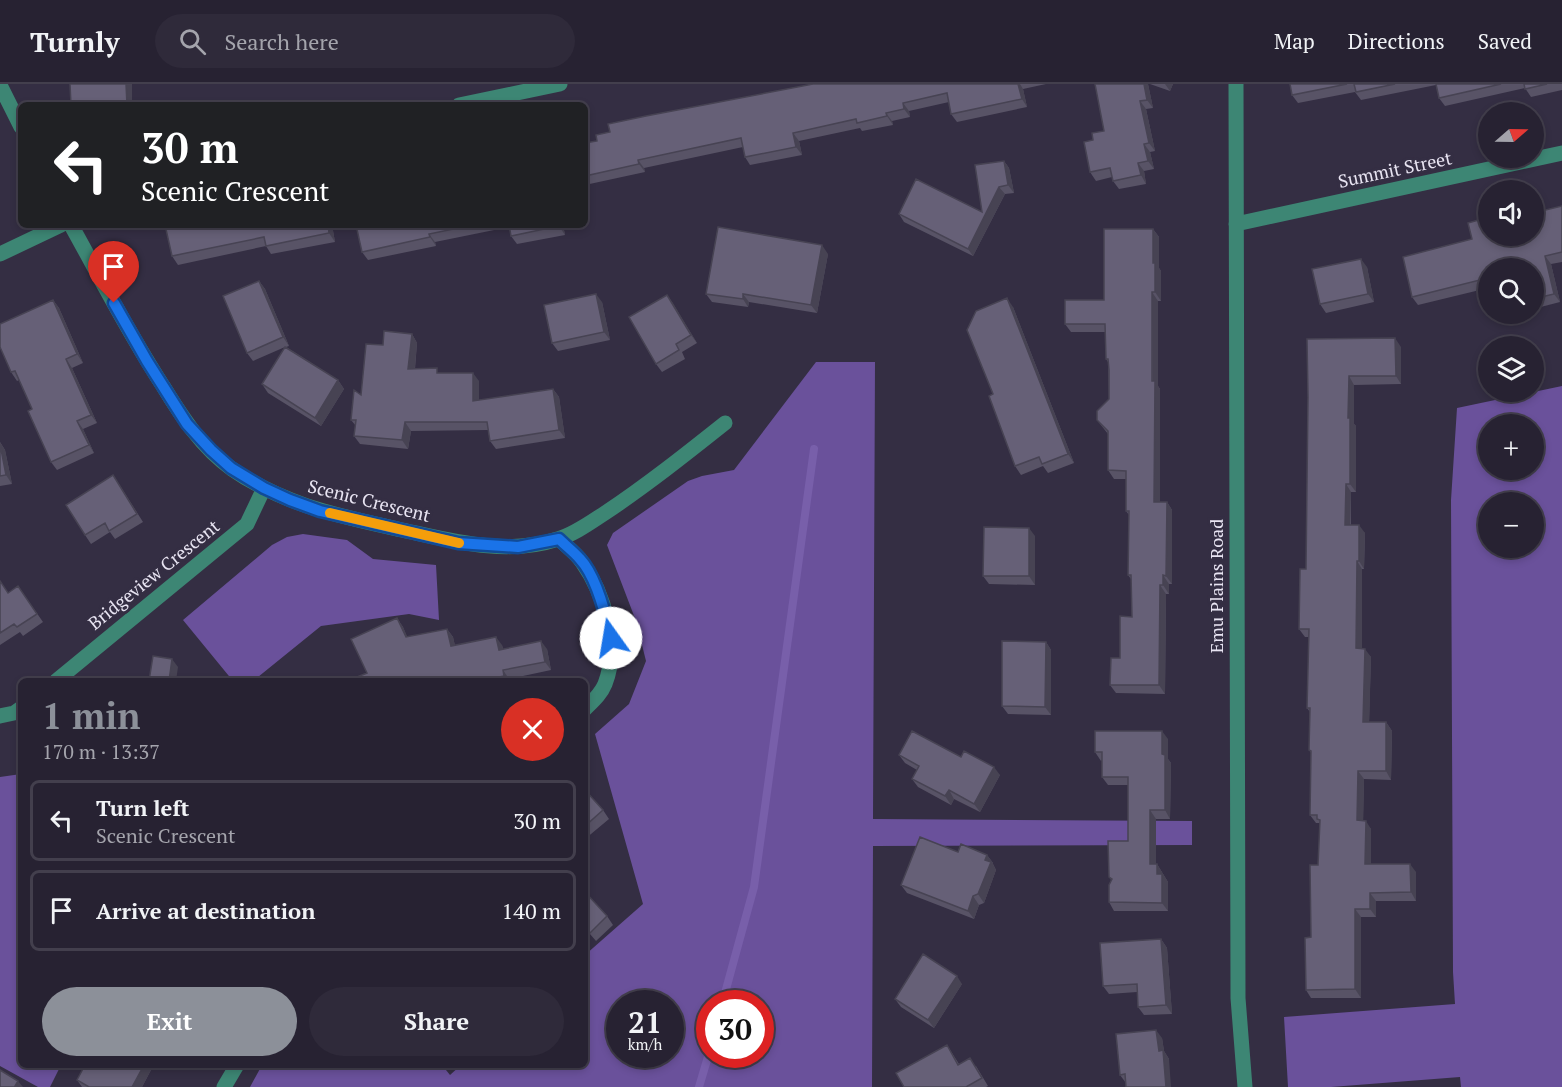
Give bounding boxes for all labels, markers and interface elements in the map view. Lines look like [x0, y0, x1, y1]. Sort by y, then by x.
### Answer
search box [155, 14, 575, 68]
text: Turnly [30, 23, 119, 60]
icon: search [176, 25, 209, 58]
text: Search here [224, 27, 339, 56]
text: Map [1274, 27, 1315, 55]
text: Directions [1348, 27, 1445, 55]
text: Saved [1478, 27, 1532, 55]
north arrow [1478, 102, 1544, 168]
map controls [1478, 102, 1544, 558]
text: 30 m [141, 119, 239, 175]
icon: left [42, 126, 120, 204]
street label: Summit Street [1336, 145, 1454, 193]
text: Scenic Crescent [141, 173, 329, 209]
button: sound [1478, 180, 1544, 246]
pin [88, 241, 139, 303]
icon: arrive [97, 250, 130, 283]
button: search [1478, 258, 1544, 324]
button: layers [1478, 336, 1544, 402]
button: + [1478, 414, 1544, 480]
street label: Scenic Crescent [305, 473, 433, 527]
button: − [1478, 492, 1544, 558]
street label: Bridgeview Crescent [83, 514, 224, 635]
street label: Emu Plains Road [1204, 519, 1228, 653]
position arrow [579, 606, 643, 670]
text: 1 min [42, 692, 140, 739]
button: close [501, 698, 564, 761]
text: 170 m · 13:37 [42, 738, 160, 765]
text: Turn left [96, 793, 189, 822]
icon: left [45, 804, 78, 837]
text: 30 m [513, 806, 561, 835]
text: Scenic Crescent [96, 822, 235, 849]
icon: arrive [45, 894, 78, 927]
text: Arrive at destination [96, 896, 315, 925]
text: 140 m [501, 896, 561, 925]
button: Exit [42, 987, 297, 1056]
button: Share [309, 987, 564, 1056]
speed limit sign: 30 [696, 990, 774, 1068]
text: 21 [628, 1002, 662, 1042]
text: km/h [628, 1034, 662, 1054]

